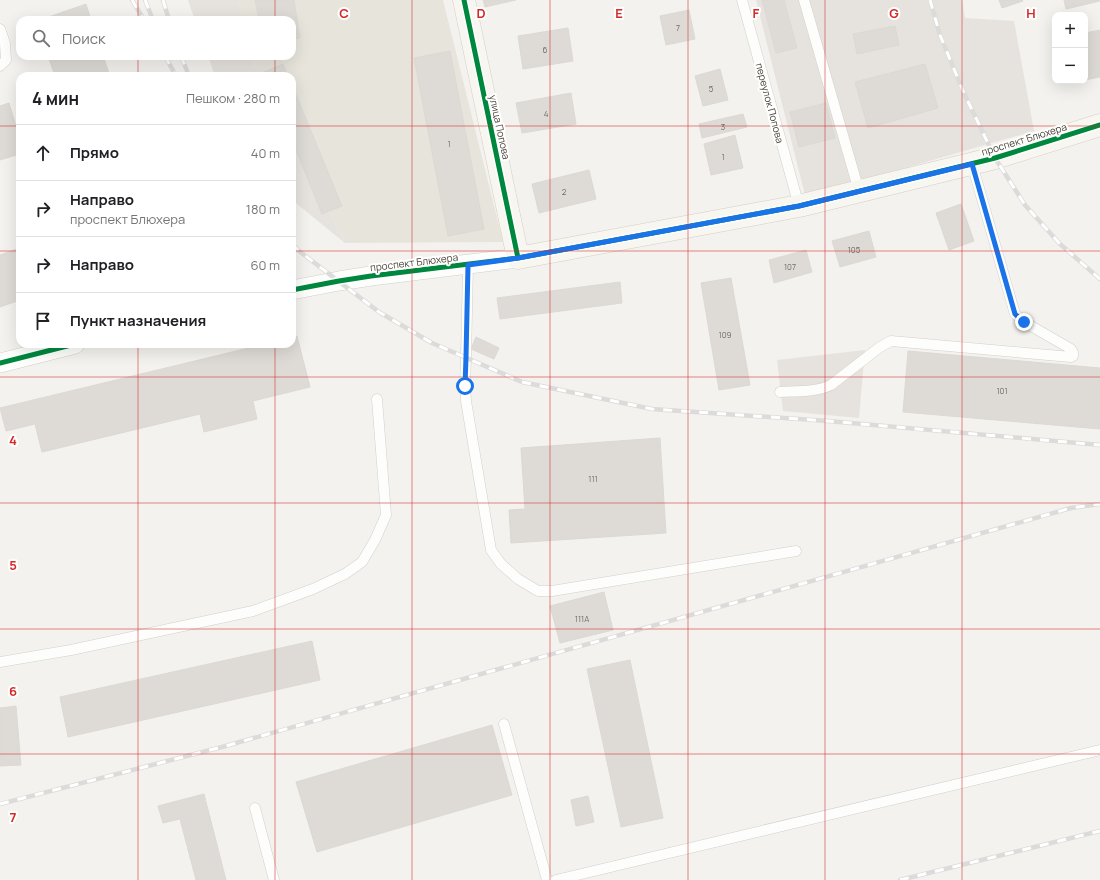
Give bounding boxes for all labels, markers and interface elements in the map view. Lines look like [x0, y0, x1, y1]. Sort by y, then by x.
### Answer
text: C [339, 4, 349, 22]
text: D [476, 4, 486, 22]
text: E [615, 4, 623, 22]
text: F [753, 4, 760, 22]
text: G [889, 4, 899, 22]
text: H [1026, 4, 1036, 22]
map controls [1052, 12, 1088, 84]
button: + [1052, 12, 1088, 48]
search box [16, 16, 296, 60]
house number: 7 [676, 22, 680, 33]
icon: search [30, 27, 52, 49]
text: Поиск [62, 28, 106, 49]
house number: 6 [543, 44, 548, 55]
button: − [1052, 48, 1088, 84]
street label: переулок Попова [753, 61, 787, 145]
house number: 5 [709, 83, 714, 94]
text: 4 мин [32, 87, 79, 110]
text: Пешком · 280 m [186, 89, 280, 107]
street label: улица Попова [486, 93, 514, 161]
house number: 4 [544, 108, 549, 119]
street label: проспект Блюхера [980, 119, 1068, 159]
house number: 3 [721, 121, 725, 132]
house number: 1 [447, 138, 451, 149]
icon: ahead [32, 142, 54, 164]
text: Прямо [70, 142, 119, 163]
text: 40 m [251, 144, 280, 162]
house number: 1 [721, 151, 725, 162]
house number: 2 [562, 186, 567, 197]
text: Направо [70, 189, 134, 210]
icon: right [32, 198, 54, 220]
text: 180 m [246, 200, 280, 218]
text: проспект Блюхера [70, 210, 185, 228]
house number: 105 [848, 244, 861, 255]
street label: проспект Блюхера [369, 250, 459, 274]
icon: right [32, 254, 54, 276]
text: Направо [70, 254, 134, 275]
text: 60 m [250, 256, 280, 274]
house number: 107 [784, 261, 796, 272]
icon: arrive [32, 310, 54, 332]
text: Пункт назначения [70, 310, 206, 331]
route end [1015, 313, 1033, 331]
house number: 109 [719, 329, 732, 340]
route start [456, 377, 474, 395]
house number: 101 [996, 385, 1008, 396]
text: 4 [9, 431, 17, 449]
house number: 111 [588, 473, 598, 484]
text: 5 [9, 556, 17, 574]
house number: 111А [575, 613, 589, 624]
text: 6 [9, 682, 17, 700]
text: 7 [10, 808, 17, 826]

